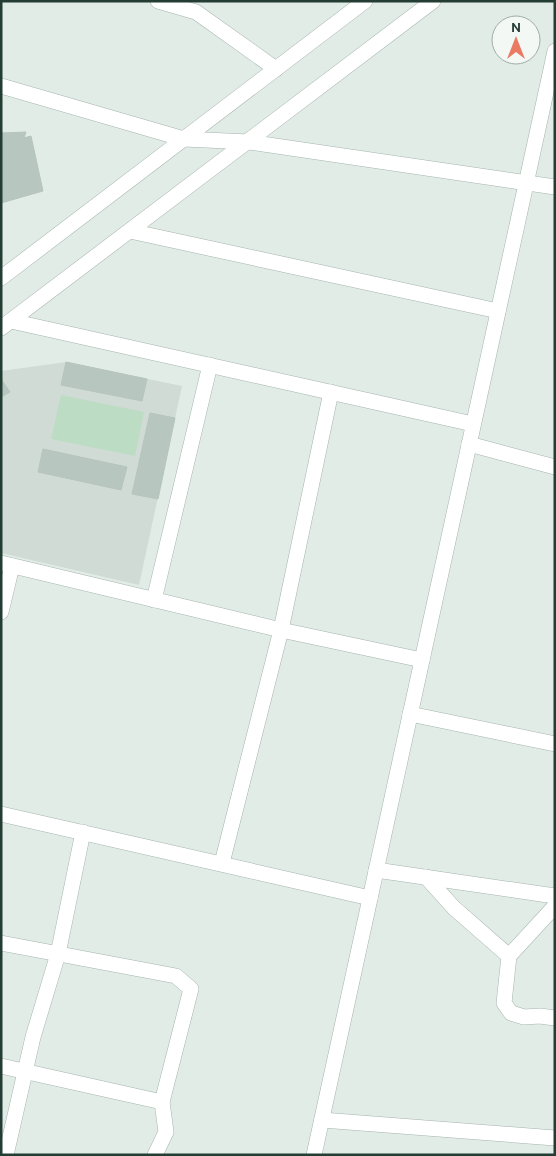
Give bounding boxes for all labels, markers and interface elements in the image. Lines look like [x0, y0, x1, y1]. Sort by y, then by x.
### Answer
north arrow [491, 15, 541, 65]
text: N [511, 20, 521, 37]

